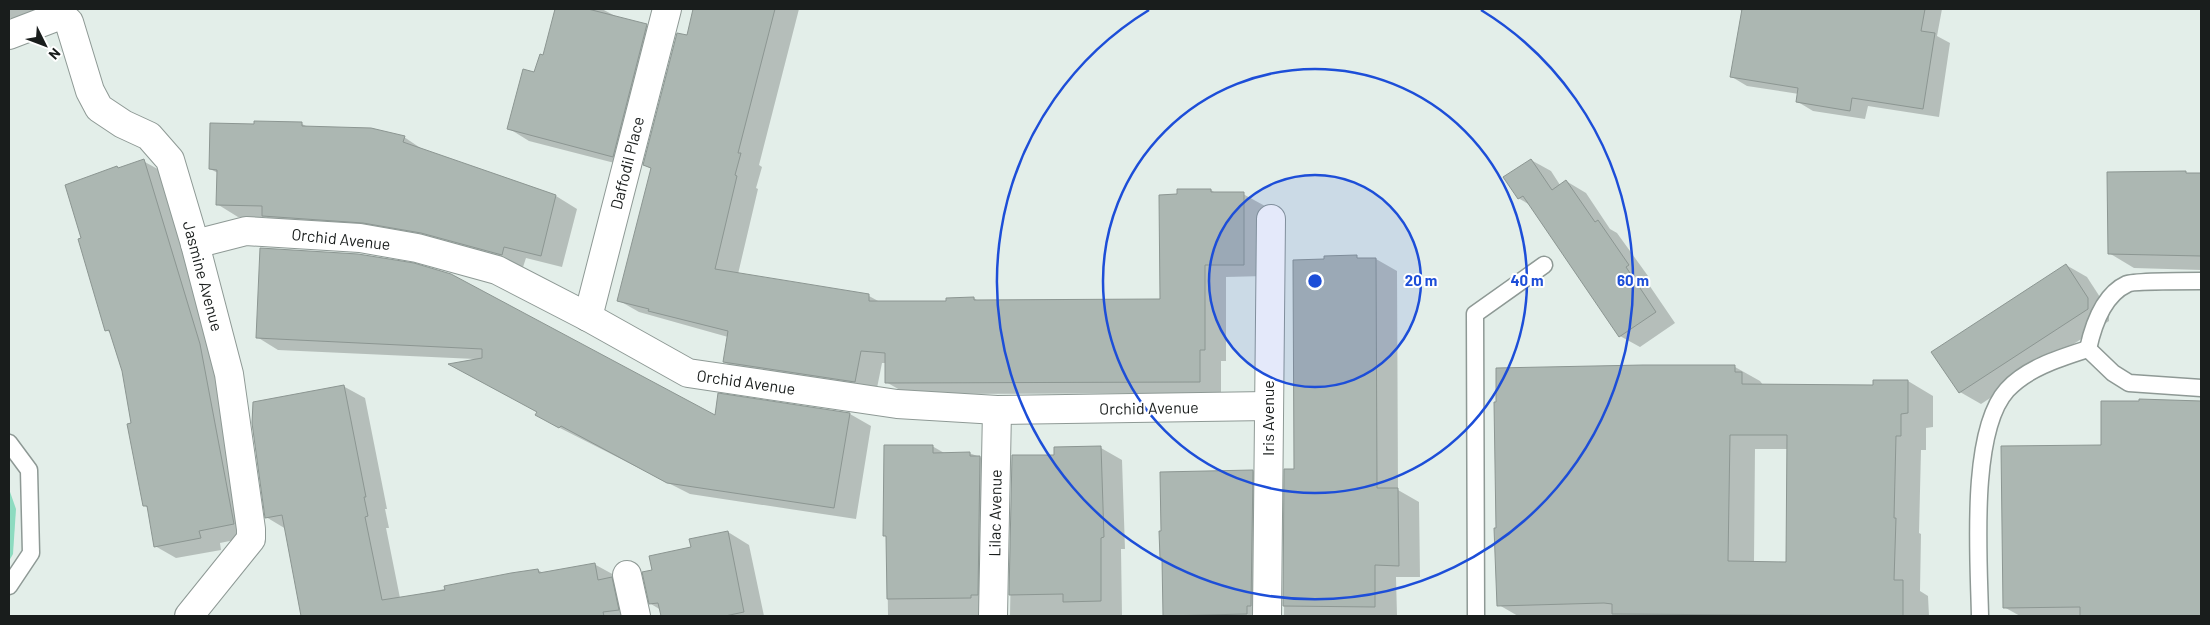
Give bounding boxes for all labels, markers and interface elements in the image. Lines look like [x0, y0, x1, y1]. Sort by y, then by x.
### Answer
north arrow [20, 20, 70, 70]
text: N [46, 45, 64, 63]
street label: Daffodil Place [606, 114, 647, 211]
street label: Jasmine Avenue [180, 219, 227, 333]
street label: Orchid Avenue [291, 224, 392, 253]
text: 20 m [1405, 271, 1437, 289]
text: 40 m [1510, 271, 1544, 289]
text: 60 m [1617, 271, 1649, 289]
centre of rings [1306, 272, 1324, 290]
street label: Orchid Avenue [695, 365, 797, 398]
street label: Iris Avenue [1258, 380, 1277, 456]
street label: Orchid Avenue [1099, 397, 1199, 418]
street label: Lilac Avenue [984, 469, 1005, 557]

